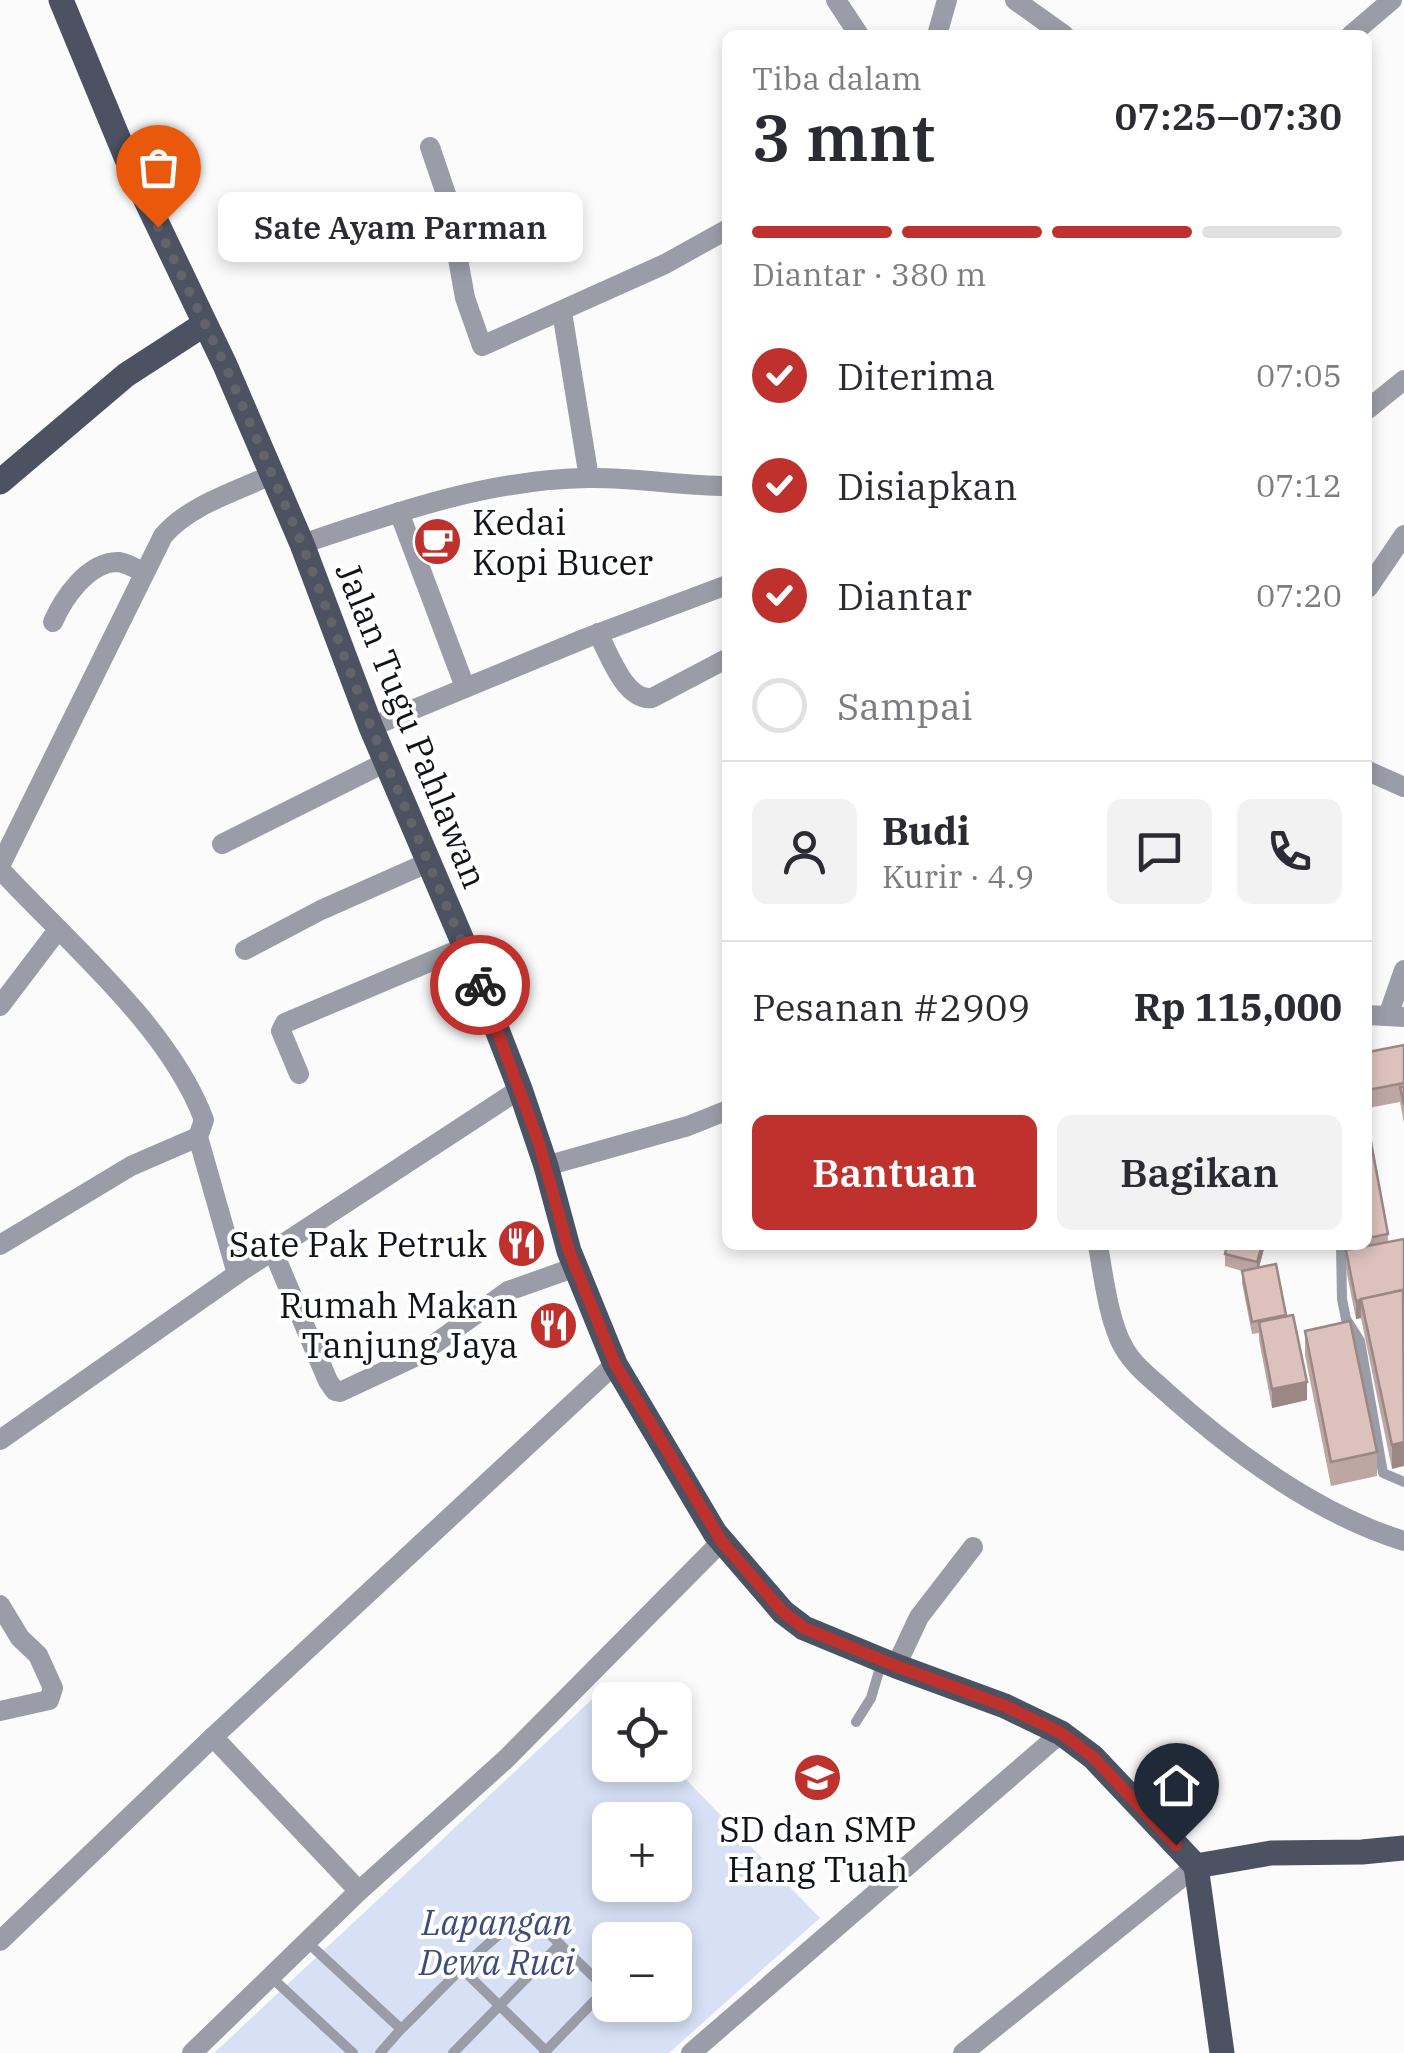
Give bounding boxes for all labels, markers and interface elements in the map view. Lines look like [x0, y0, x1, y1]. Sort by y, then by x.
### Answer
text: Tiba dalam [752, 57, 922, 99]
text: 07:25–07:30 [1115, 91, 1342, 140]
text: 3 mnt [752, 94, 935, 179]
pin [116, 125, 201, 228]
icon: bag [131, 140, 186, 195]
callout: Sate Ayam Parman [218, 192, 583, 262]
text: Sate Ayam Parman [254, 206, 547, 248]
text: Diantar · 380 m [752, 253, 986, 295]
icon: check [752, 348, 807, 403]
text: Diterima [837, 351, 995, 400]
text: 07:05 [1256, 354, 1342, 396]
icon: check [752, 458, 807, 513]
text: Disiapkan [837, 461, 1018, 510]
text: 07:12 [1256, 464, 1342, 506]
place label: Kedai Kopi Bucer [472, 499, 653, 585]
cafe icon: Kedai Kopi Bucer [411, 516, 463, 568]
street label: Jalan Tugu Pahlawan [326, 555, 498, 895]
icon: check [752, 568, 807, 623]
text: Diantar [837, 571, 972, 620]
text: 07:20 [1256, 574, 1342, 616]
text: Sampai [837, 681, 973, 730]
button: person [752, 799, 857, 904]
button: chat [1107, 799, 1212, 904]
button: phone [1237, 799, 1342, 904]
text: Budi [882, 806, 970, 855]
text: Kurir · 4.9 [882, 855, 1034, 897]
courier [430, 935, 530, 1035]
icon: bike [453, 958, 508, 1013]
text: Pesanan #2909 [752, 982, 1030, 1031]
text: Rp 115,000 [1134, 982, 1342, 1031]
button: Bantuan [752, 1115, 1037, 1230]
button: Bagikan [1057, 1115, 1342, 1230]
restaurant icon: Sate Pak Petruk [496, 1218, 548, 1270]
place label: Sate Pak Petruk [229, 1221, 488, 1267]
place label: Rumah Makan Tanjung Jaya [279, 1282, 518, 1368]
restaurant icon: Rumah Makan Tanjung Jaya [527, 1299, 579, 1351]
map controls [592, 1682, 692, 2022]
button: locate [592, 1682, 692, 1782]
pin [1134, 1743, 1219, 1846]
school or university icon: SD dan SMP Hang Tuah [792, 1751, 844, 1803]
icon: home [1149, 1758, 1204, 1813]
button: + [592, 1802, 692, 1902]
place label: SD dan SMP Hang Tuah [719, 1806, 917, 1892]
park label: Lapangan Dewa Ruci [418, 1899, 576, 1985]
button: − [592, 1922, 692, 2022]

